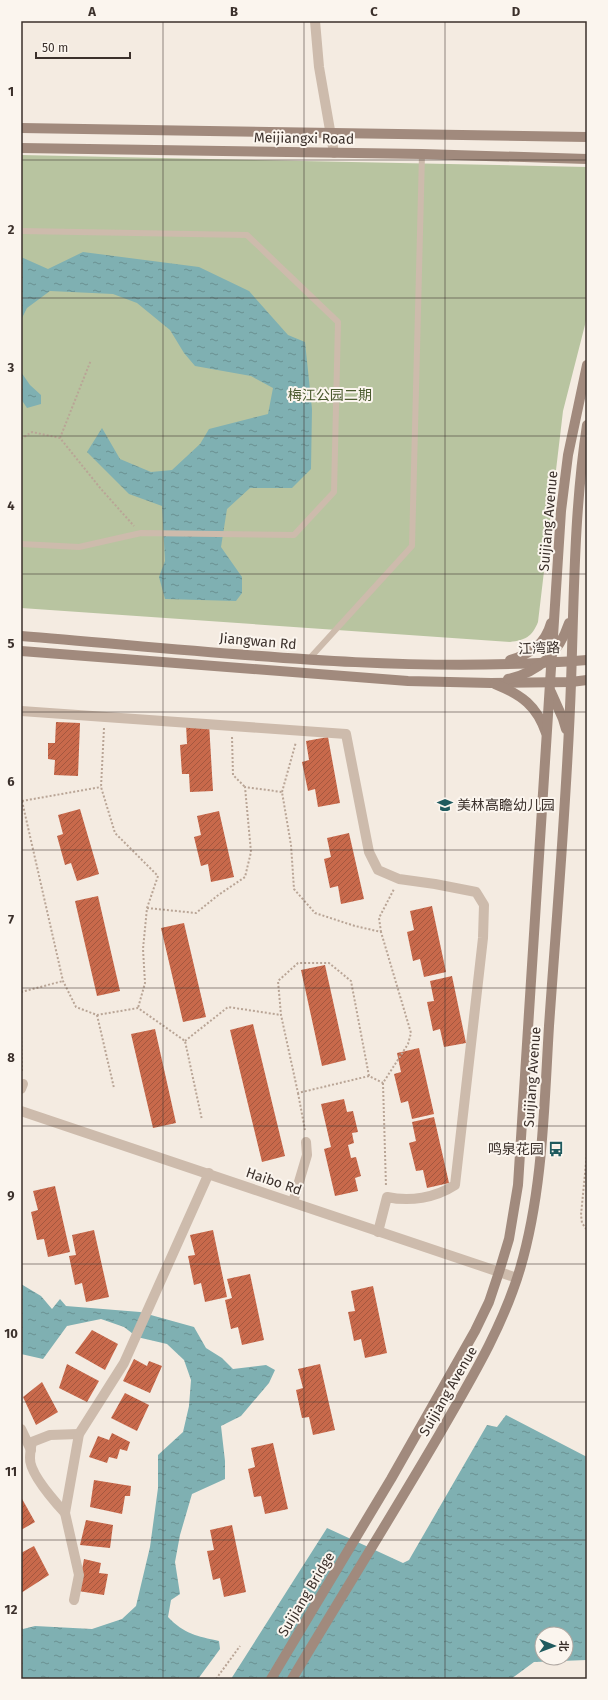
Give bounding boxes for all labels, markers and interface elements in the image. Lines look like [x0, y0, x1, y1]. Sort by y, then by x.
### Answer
text: A [87, 4, 96, 19]
text: B [230, 4, 238, 19]
text: C [370, 4, 378, 19]
text: D [512, 4, 521, 19]
scale bar [36, 34, 130, 60]
text: 50 m [42, 41, 68, 55]
text: 1 [8, 84, 14, 99]
street label: Meijiangxi Road [254, 129, 354, 148]
text: 2 [8, 222, 15, 237]
text: 3 [7, 360, 15, 375]
park label: 梅江公园二期 [288, 387, 372, 404]
street label: Suijiang Avenue [536, 470, 561, 572]
text: 4 [7, 498, 15, 513]
street label: Jiangwan Rd [219, 630, 297, 653]
text: 5 [8, 636, 15, 651]
street label: 江湾路 [518, 639, 560, 658]
text: 6 [7, 774, 15, 789]
school or university icon: 美林高瞻幼儿园 [436, 796, 454, 814]
place label: 美林高瞻幼儿园 [457, 797, 555, 814]
text: 7 [8, 912, 14, 927]
street label: Suijiang Avenue [521, 1026, 544, 1128]
text: 8 [7, 1050, 15, 1065]
bus stop icon: 鸣泉花园 [547, 1140, 565, 1158]
place label: 鸣泉花园 [488, 1141, 544, 1158]
street label: Haibo Rd [244, 1164, 304, 1199]
text: 9 [7, 1188, 15, 1203]
text: 10 [4, 1326, 18, 1341]
street label: Suijiang Avenue [416, 1343, 481, 1439]
text: 11 [5, 1464, 17, 1479]
street label: Suijiang Bridge [275, 1549, 338, 1639]
text: 12 [5, 1602, 18, 1617]
north arrow [534, 1626, 574, 1666]
text: 北 [557, 1641, 570, 1652]

